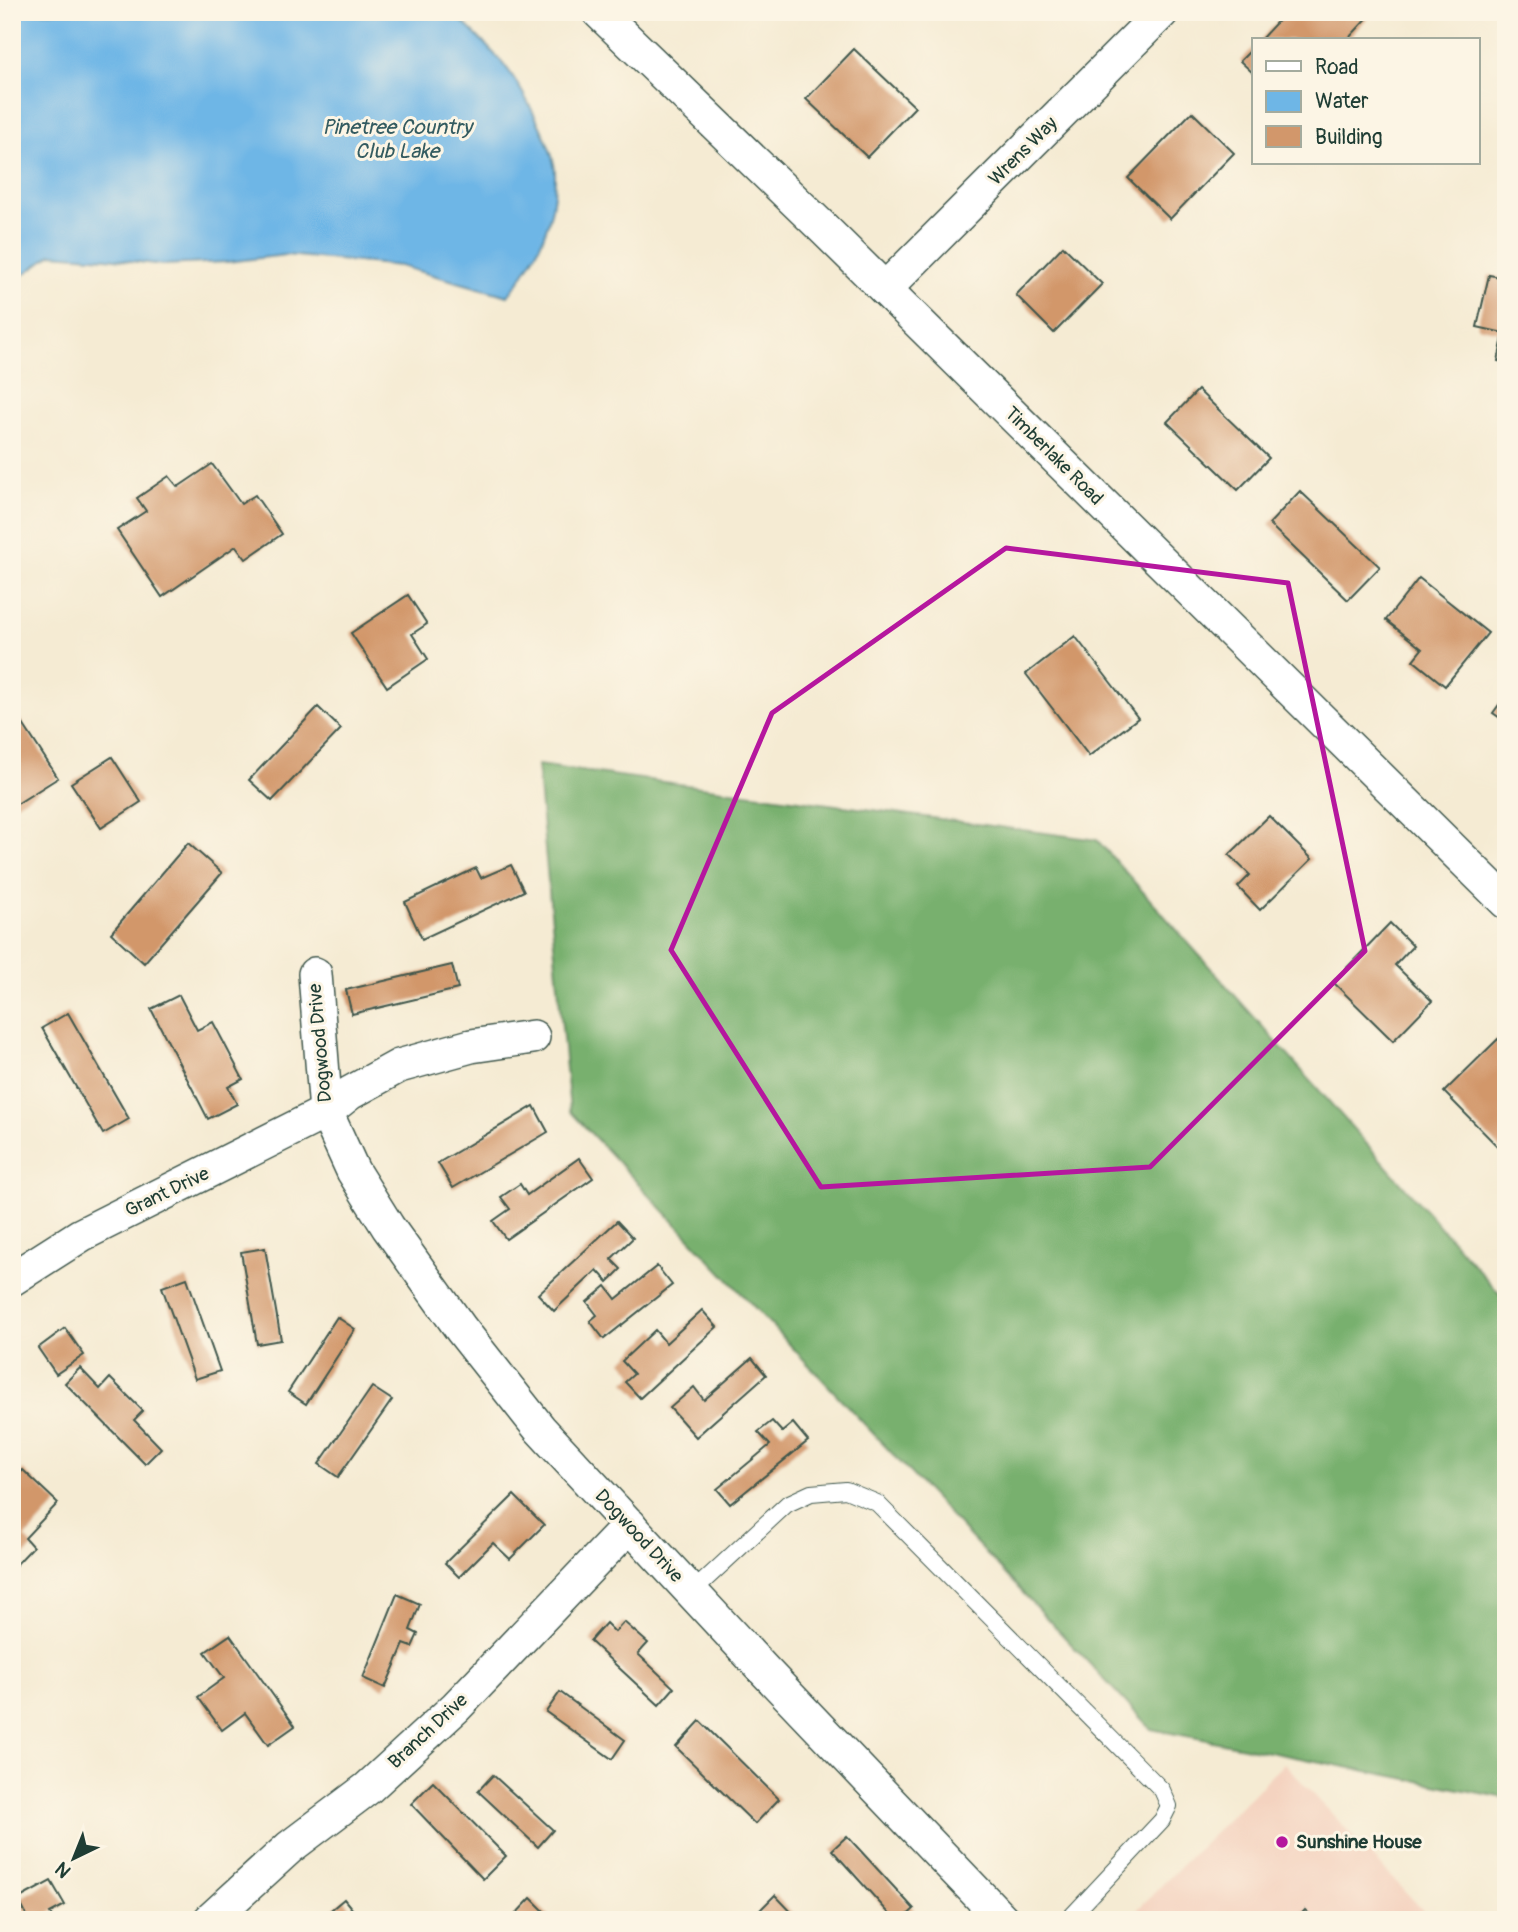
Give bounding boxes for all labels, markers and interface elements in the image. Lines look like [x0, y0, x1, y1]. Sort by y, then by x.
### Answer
legend [1252, 38, 1480, 164]
text: Road [1315, 54, 1359, 81]
text: Water [1315, 88, 1369, 115]
street label: Wrens Way [983, 111, 1063, 191]
water label: Pinetree Country Club Lake [322, 114, 475, 165]
text: Building [1315, 124, 1382, 151]
street label: Timberlake Road [1000, 402, 1108, 510]
street label: Dogwood Drive [303, 982, 337, 1103]
street label: Grant Drive [121, 1161, 214, 1223]
street label: Dogwood Drive [590, 1484, 689, 1588]
street label: Branch Drive [383, 1688, 473, 1774]
north arrow [38, 1824, 108, 1894]
place label: Sunshine House [1296, 1830, 1422, 1854]
marker: Sunshine House [1274, 1834, 1290, 1850]
text: N [50, 1856, 76, 1883]

